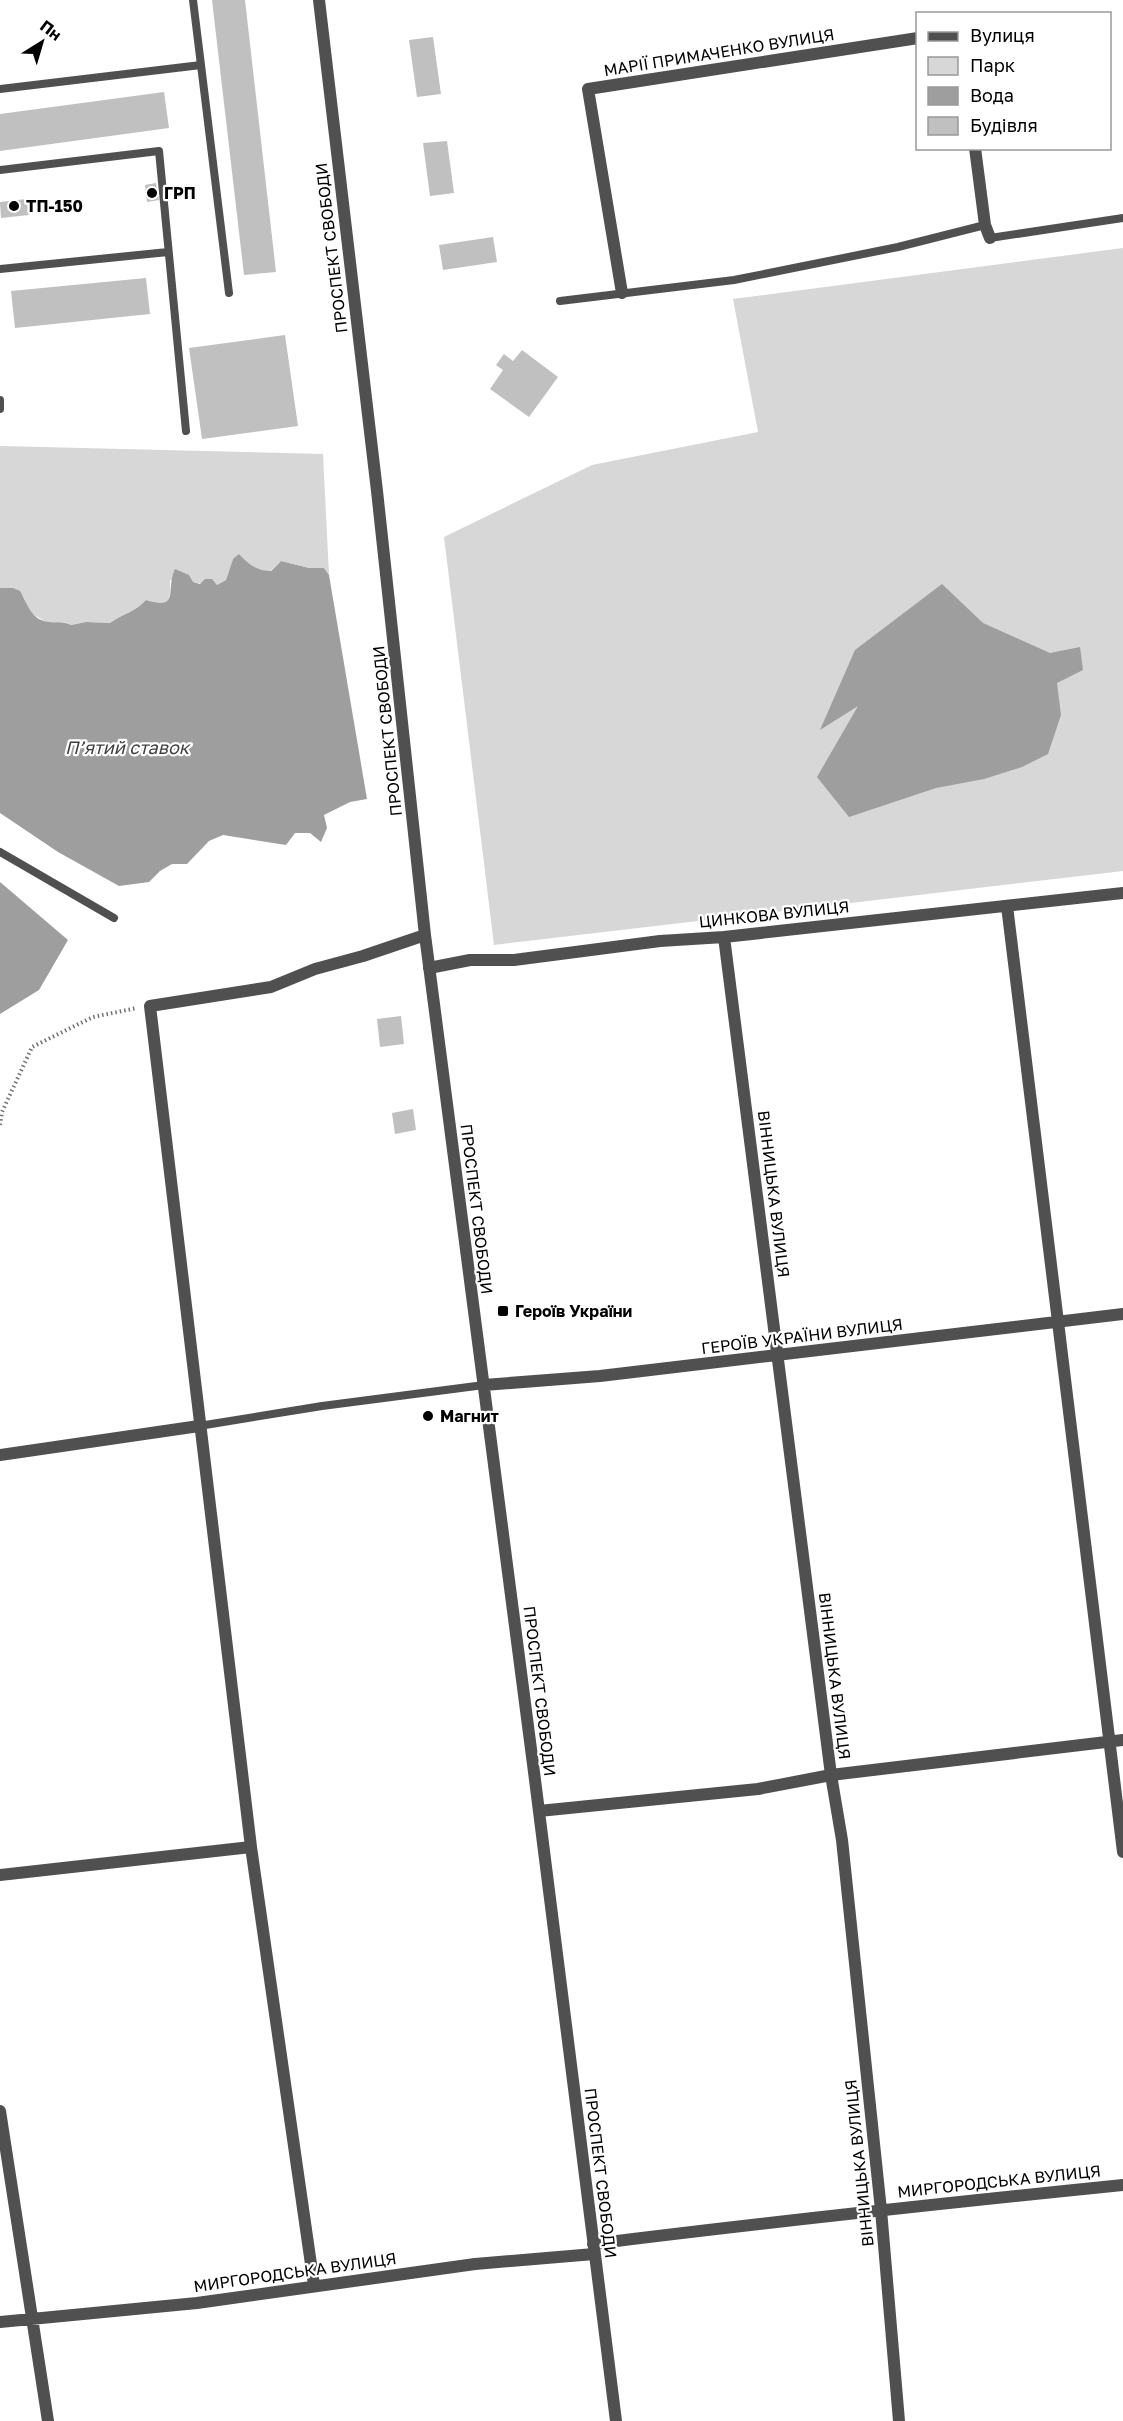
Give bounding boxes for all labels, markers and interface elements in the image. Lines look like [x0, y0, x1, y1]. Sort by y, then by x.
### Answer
north arrow [12, 12, 72, 72]
legend [916, 12, 1111, 150]
text: Пн [36, 15, 66, 45]
street label: МАРІЇ ПРИМАЧЕНКО ВУЛИЦЯ [602, 24, 836, 80]
text: Вулиця [970, 24, 1035, 46]
text: Парк [970, 54, 1015, 76]
text: Вода [970, 84, 1014, 106]
text: Будівля [970, 114, 1038, 136]
street label: ПРОСПЕКТ СВОБОДИ [311, 162, 351, 334]
place label: ГРП [164, 183, 196, 203]
marker: ГРП [145, 186, 159, 200]
place label: ТП-150 [26, 196, 83, 216]
marker: ТП-150 [7, 199, 21, 213]
street label: ПРОСПЕКТ СВОБОДИ [368, 645, 406, 817]
water label: П’ятий ставок [65, 736, 192, 758]
street label: ЦИНКОВА ВУЛИЦЯ [698, 896, 850, 932]
street label: ВІННИЦЬКА ВУЛИЦЯ [754, 1109, 794, 1279]
street label: ПРОСПЕКТ СВОБОДИ [457, 1123, 497, 1295]
place label: Героїв України [515, 1301, 632, 1321]
marker: Героїв України [496, 1304, 510, 1318]
street label: ГЕРОЇВ УКРАЇНИ ВУЛИЦЯ [700, 1314, 904, 1358]
place label: Магнит [440, 1406, 499, 1426]
marker: Магнит [421, 1409, 435, 1423]
street label: ВІННИЦЬКА ВУЛИЦЯ [815, 1591, 855, 1761]
street label: ПРОСПЕКТ СВОБОДИ [520, 1605, 560, 1777]
street label: ВІННИЦЬКА ВУЛИЦЯ [840, 2078, 878, 2248]
street label: ПРОСПЕКТ СВОБОДИ [581, 2087, 621, 2259]
street label: МИРГОРОДСЬКА ВУЛИЦЯ [896, 2160, 1102, 2202]
street label: МИРГОРОДСЬКА ВУЛИЦЯ [192, 2248, 398, 2296]

